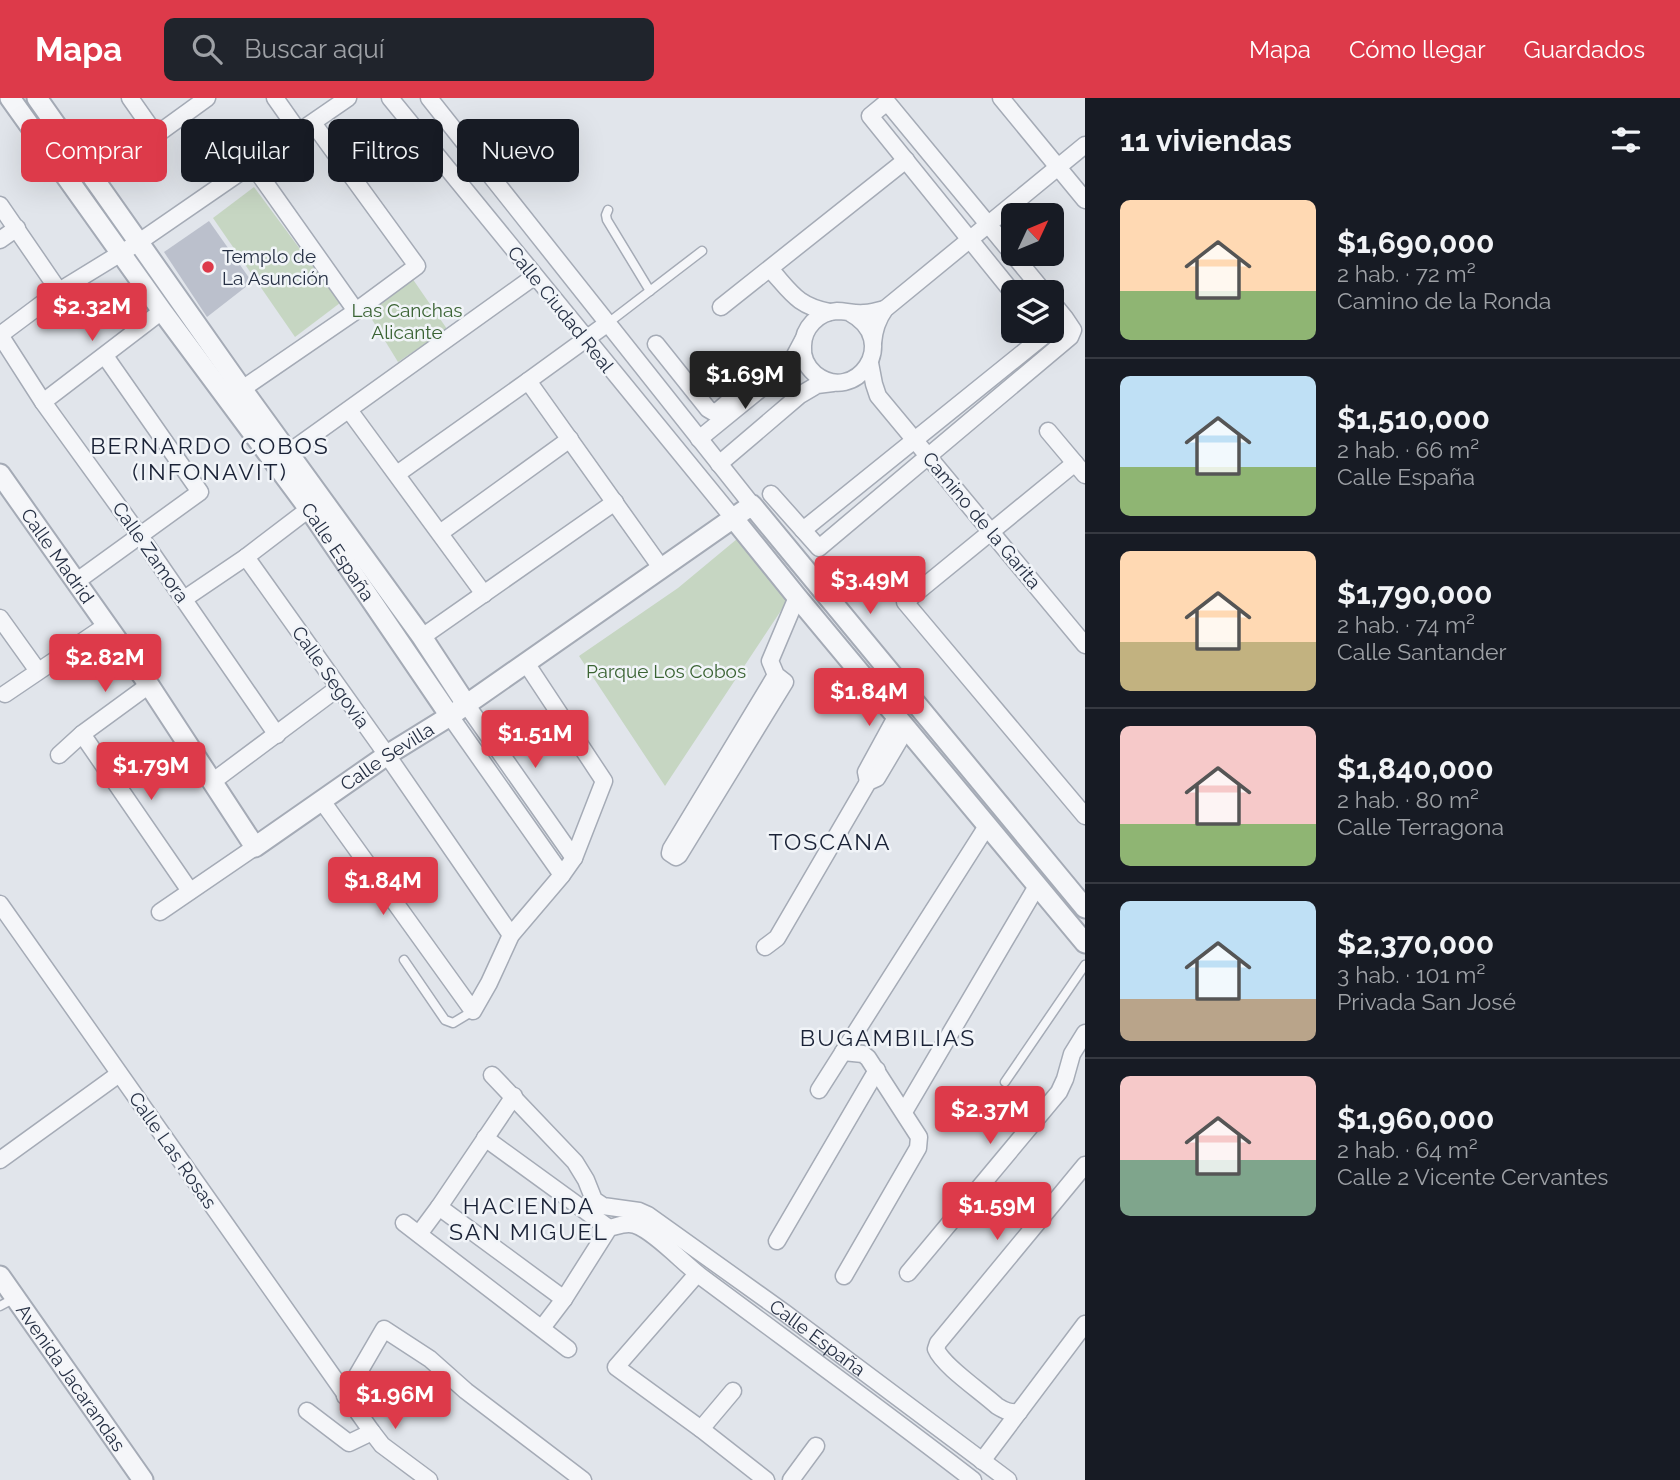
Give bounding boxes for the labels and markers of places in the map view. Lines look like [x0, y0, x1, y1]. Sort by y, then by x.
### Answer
place label: Templo de La Asunción [222, 245, 329, 289]
marker: Templo de La Asunción [200, 259, 216, 275]
pin: $2.32M [35, 284, 149, 343]
pin: $1.69M [688, 352, 802, 411]
pin: $3.49M [813, 556, 927, 616]
pin: $2.82M [48, 634, 162, 694]
pin: $1.84M [812, 668, 926, 728]
pin: $1.51M [478, 710, 592, 770]
pin: $1.79M [94, 742, 208, 802]
pin: $1.84M [326, 858, 440, 917]
pin: $2.37M [933, 1086, 1047, 1146]
pin: $1.59M [940, 1182, 1054, 1242]
pin: $1.96M [338, 1372, 452, 1431]

